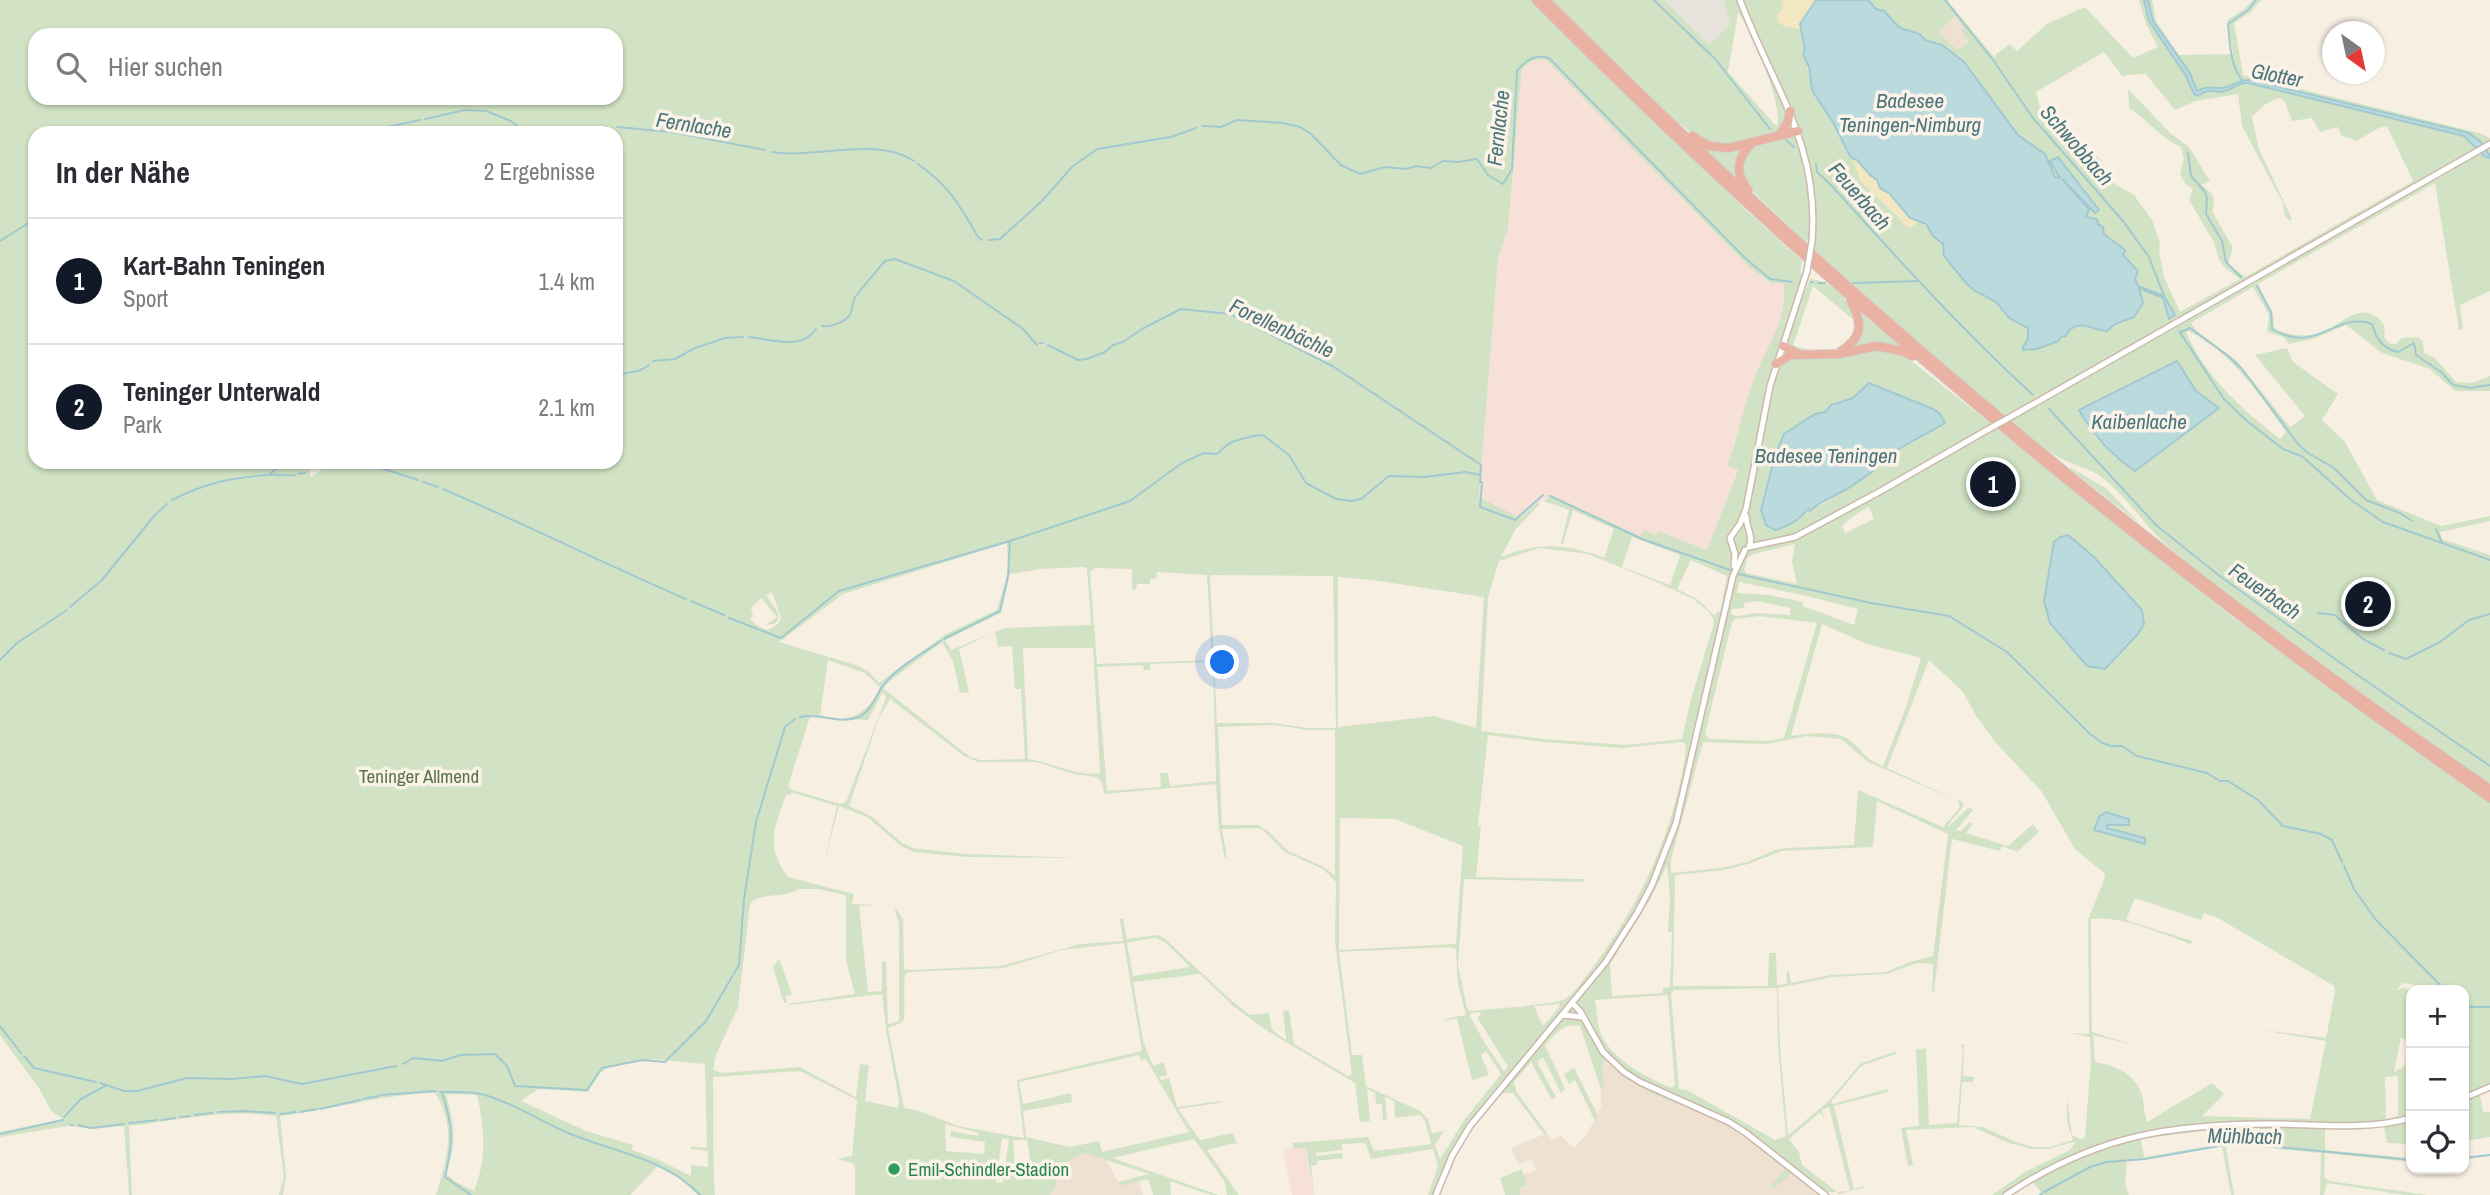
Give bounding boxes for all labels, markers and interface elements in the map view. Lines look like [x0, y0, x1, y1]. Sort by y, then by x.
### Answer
north arrow [2322, 21, 2385, 84]
search box [28, 28, 623, 105]
icon: search [52, 48, 90, 86]
text: Hier suchen [108, 49, 223, 84]
water label: Glotter [2249, 56, 2306, 94]
water label: Badesee Teningen-Nimburg [1839, 86, 1982, 139]
water label: Fernlache [1480, 89, 1516, 167]
water label: Schwobbach [2034, 98, 2120, 192]
water label: Fernlache [654, 105, 734, 145]
text: In der Nähe [56, 152, 190, 192]
text: 2 Ergebnisse [484, 156, 595, 187]
water label: Feuerbach [1822, 156, 1898, 236]
text: Kart-Bahn Teningen [123, 248, 325, 283]
text: 1 [74, 266, 84, 297]
text: 1.4 km [538, 266, 595, 297]
text: Sport [123, 283, 168, 314]
water label: Forellenbächle [1225, 291, 1339, 365]
text: Teninger Unterwald [123, 374, 320, 409]
text: 2 [74, 392, 84, 423]
text: 2.1 km [538, 392, 595, 423]
water label: Kaibenlache [2091, 407, 2187, 436]
text: Park [123, 409, 162, 440]
water label: Badesee Teningen [1755, 441, 1897, 470]
pin: 1 [1970, 458, 2016, 510]
water label: Feuerbach [2223, 556, 2307, 626]
pin: 2 [2345, 578, 2391, 630]
your location [1205, 645, 1239, 679]
park label: Teninger Allmend [359, 763, 479, 789]
map controls [2406, 985, 2469, 1174]
button: + [2406, 985, 2469, 1048]
button: − [2406, 1048, 2469, 1111]
button: locate [2406, 1111, 2469, 1174]
water label: Mühlbach [2207, 1121, 2283, 1151]
place label: Emil-Schindler-Stadion [908, 1156, 1069, 1182]
marker: Emil-Schindler-Stadion [886, 1161, 902, 1177]

